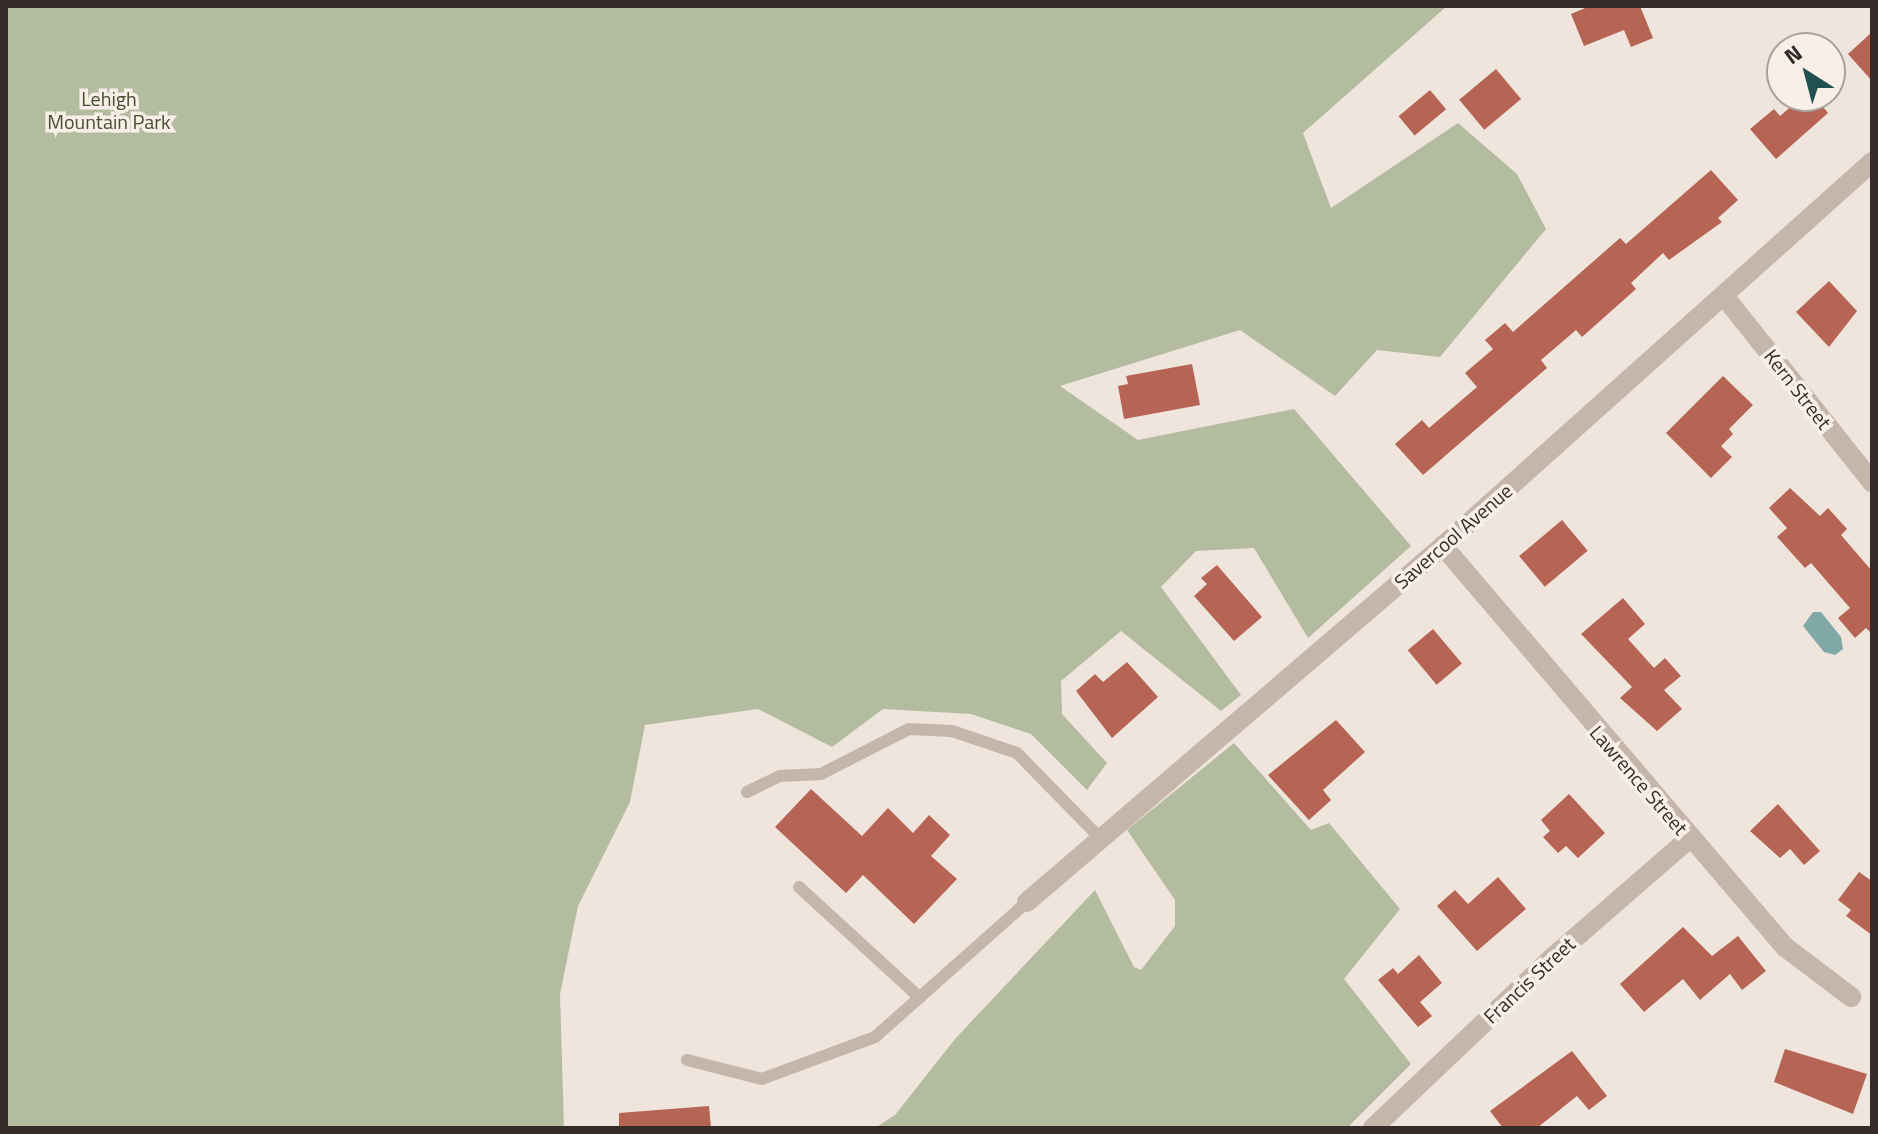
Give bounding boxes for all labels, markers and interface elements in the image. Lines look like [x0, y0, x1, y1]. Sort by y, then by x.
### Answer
north arrow [1766, 32, 1846, 112]
text: N [1777, 36, 1809, 72]
park label: Lehigh Mountain Park [47, 87, 171, 134]
street label: Kern Street [1759, 344, 1837, 434]
street label: Savercool Avenue [1389, 478, 1517, 594]
street label: Lawrence Street [1585, 720, 1693, 840]
street label: Francis Street [1478, 932, 1580, 1028]

